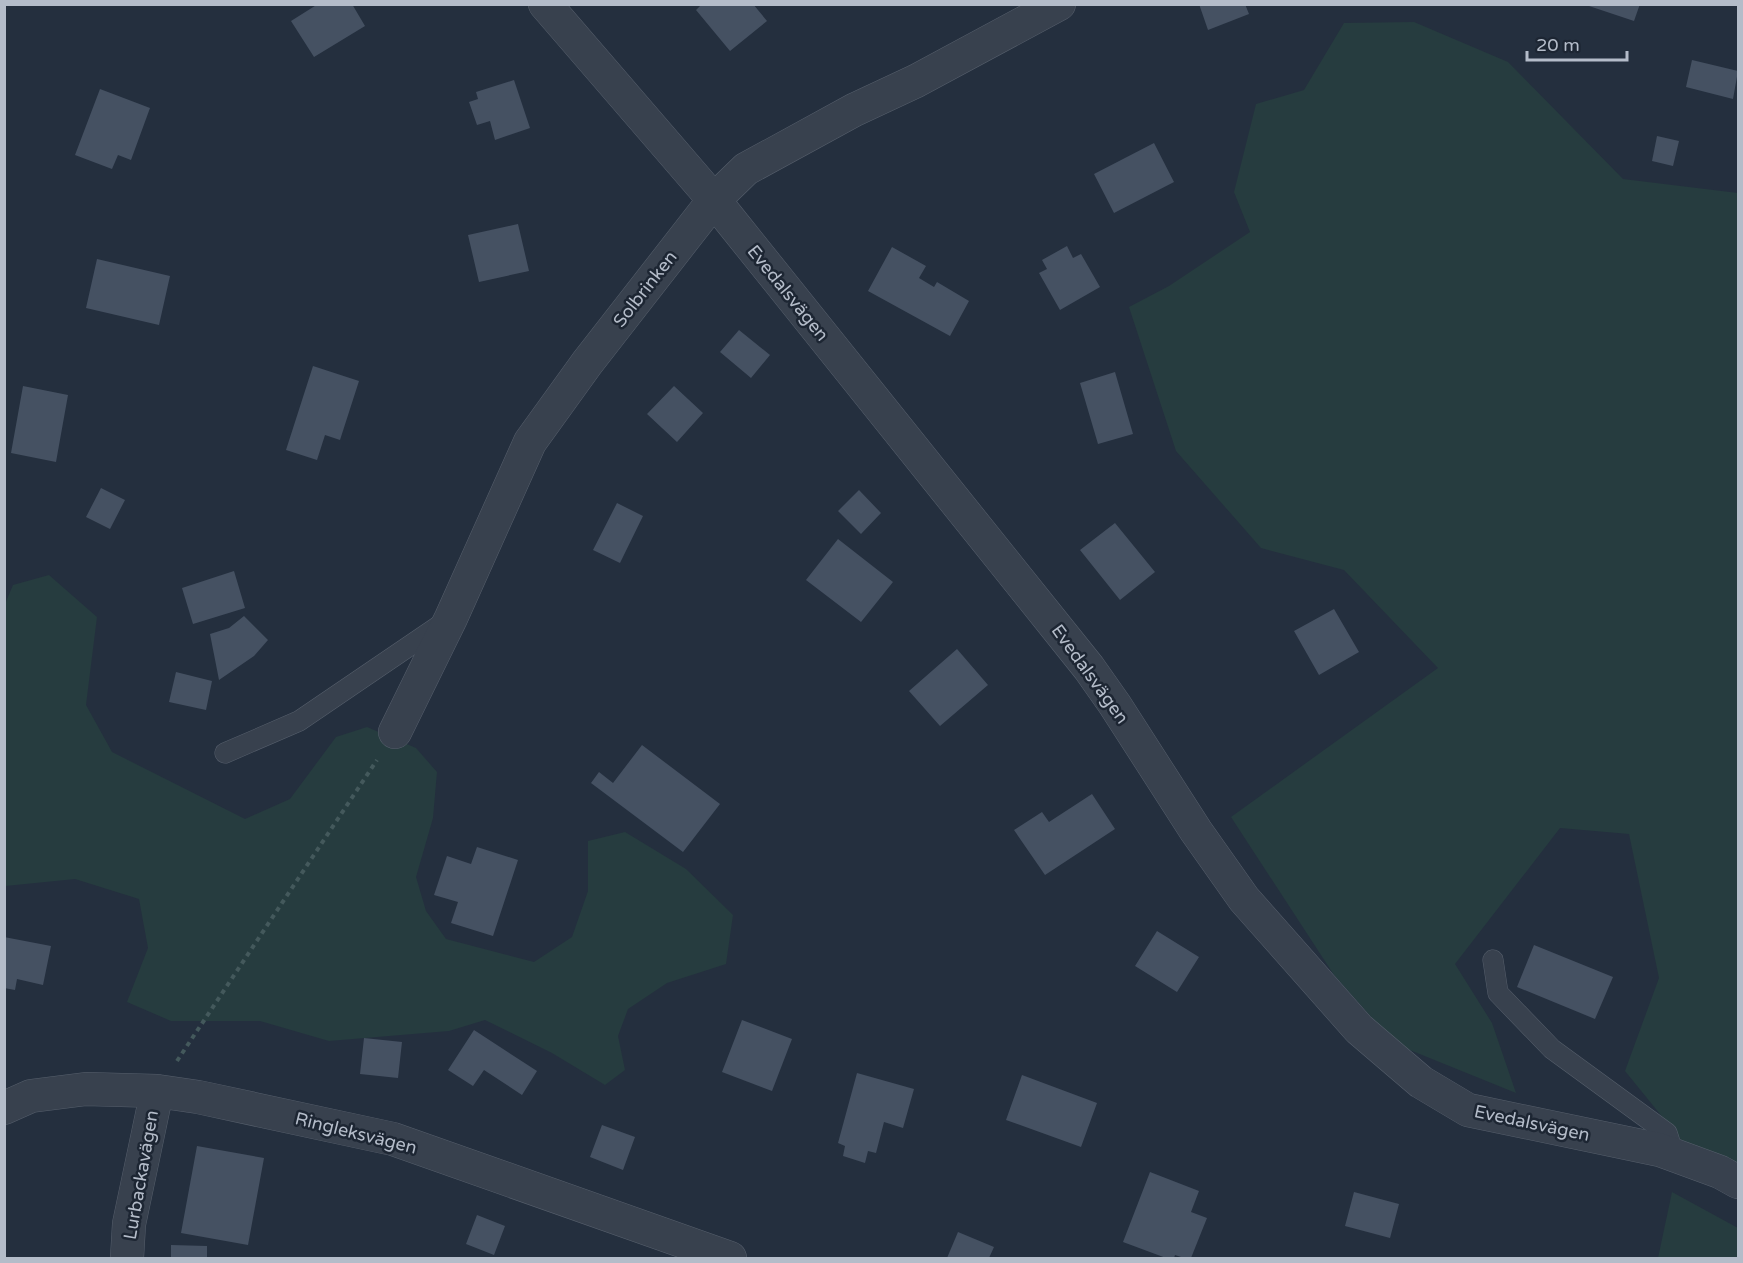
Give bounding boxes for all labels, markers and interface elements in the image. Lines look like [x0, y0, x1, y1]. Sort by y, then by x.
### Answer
scale bar [1527, 24, 1628, 62]
text: 20 m [1536, 34, 1580, 56]
street label: Evedalsvägen [743, 240, 833, 346]
street label: Solbrinken [608, 246, 682, 332]
street label: Evedalsvägen [1047, 620, 1133, 728]
street label: Evedalsvägen [1472, 1100, 1592, 1146]
street label: Ringleksvägen [293, 1107, 419, 1159]
street label: Lurbackavägen [119, 1109, 163, 1241]

